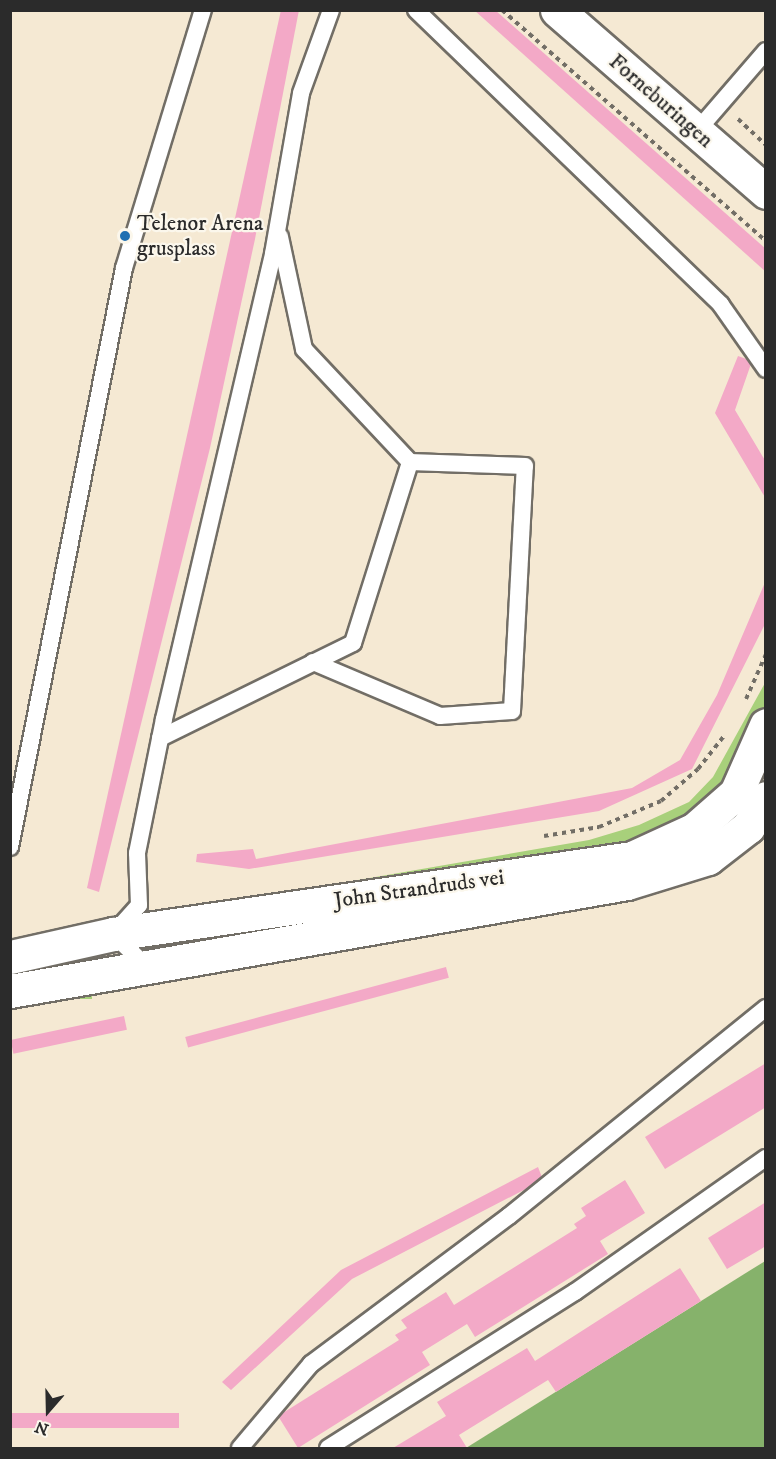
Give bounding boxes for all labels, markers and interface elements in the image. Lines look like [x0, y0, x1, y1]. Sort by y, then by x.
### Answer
street label: Forneburingen [603, 48, 719, 154]
place label: Telenor Arena grusplass [137, 210, 263, 262]
marker: Telenor Arena grusplass [118, 229, 132, 243]
street label: John Strandruds vei [332, 864, 506, 914]
north arrow [18, 1381, 78, 1441]
text: N [32, 1416, 51, 1440]

